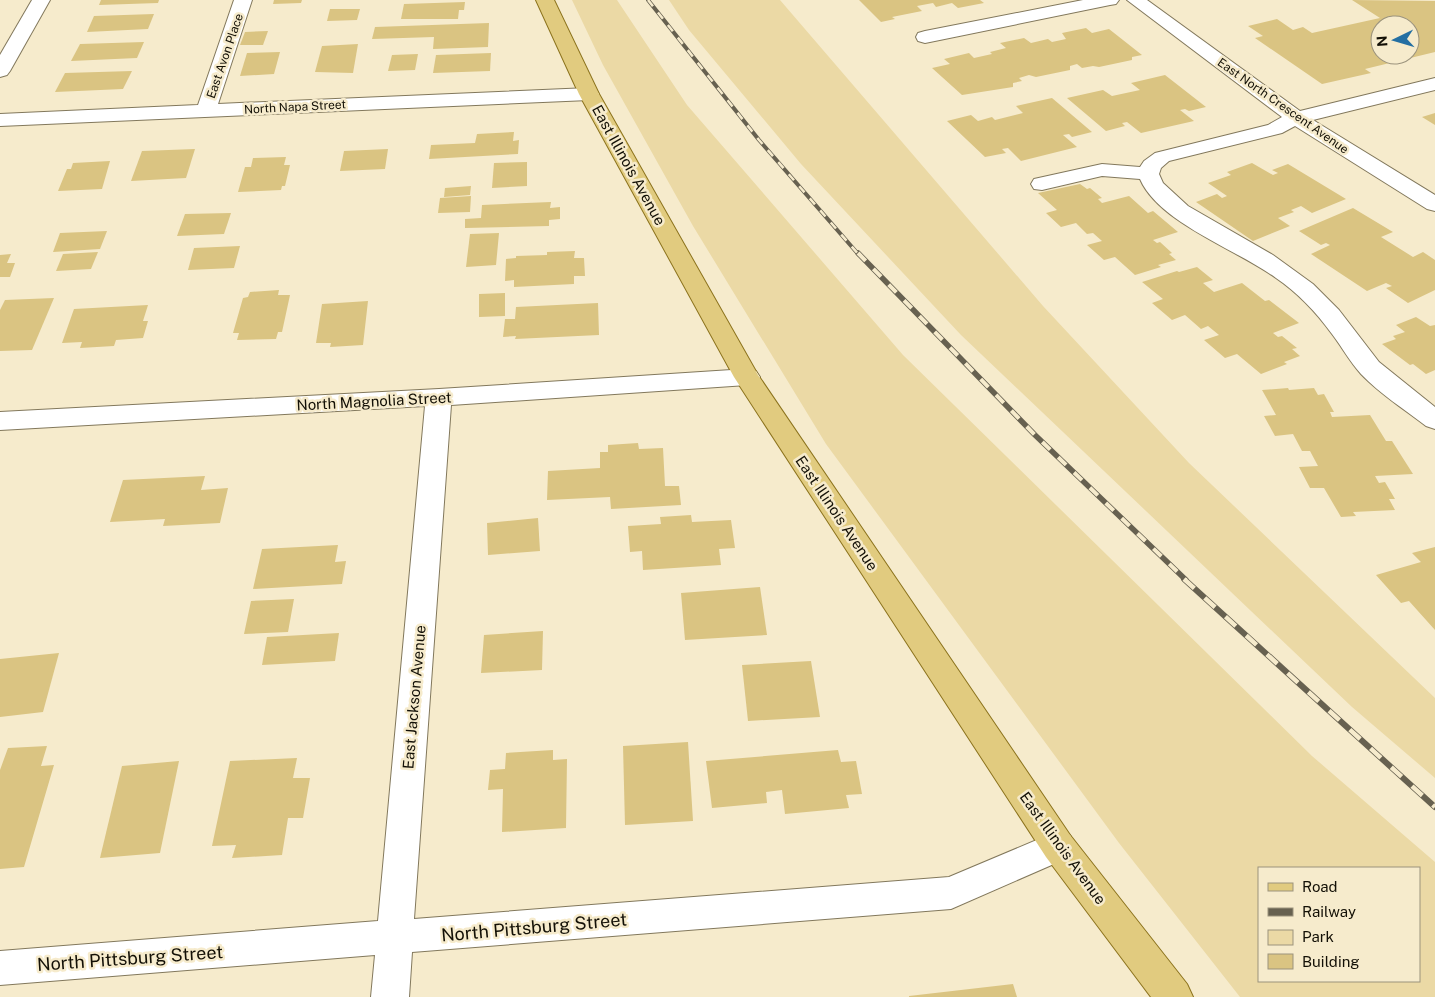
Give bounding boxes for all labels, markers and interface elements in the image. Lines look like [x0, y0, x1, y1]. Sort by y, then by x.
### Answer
street label: East Avon Place [204, 11, 246, 100]
north arrow [1370, 15, 1420, 65]
text: N [1374, 35, 1390, 47]
street label: East North Crescent Avenue [1215, 55, 1351, 157]
street label: North Napa Street [244, 97, 347, 117]
street label: East Illinois Avenue [589, 102, 669, 228]
street label: North Magnolia Street [296, 388, 452, 414]
street label: East Illinois Avenue [792, 452, 882, 574]
street label: East Jackson Avenue [399, 624, 429, 770]
street label: East Illinois Avenue [1017, 789, 1109, 907]
legend [1258, 867, 1420, 982]
text: Road [1302, 878, 1338, 895]
text: Railway [1302, 903, 1356, 920]
street label: North Pittsburg Street [440, 908, 628, 946]
text: Park [1302, 928, 1334, 945]
street label: North Pittsburg Street [36, 941, 224, 975]
text: Building [1302, 953, 1360, 970]

